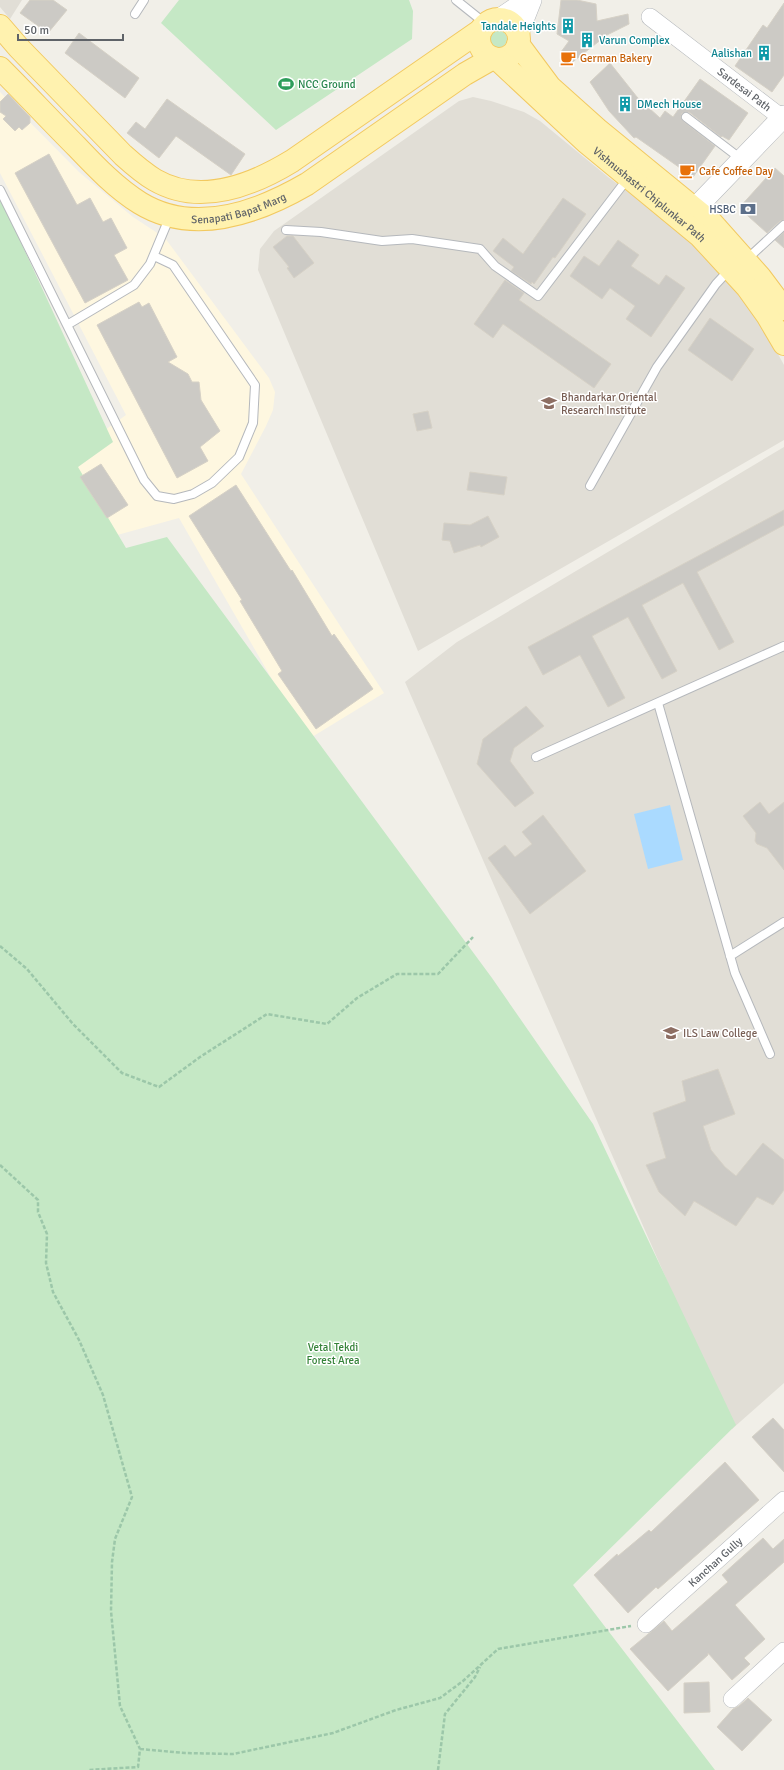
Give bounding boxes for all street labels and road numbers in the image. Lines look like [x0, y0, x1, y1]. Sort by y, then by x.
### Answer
street label: Sardesai Path [715, 65, 774, 114]
street label: Vishnushastri Chiplunkar Path [590, 144, 709, 245]
street label: Senapati Bapat Marg [191, 190, 288, 226]
street label: Kanchan Gully [686, 1534, 745, 1589]

